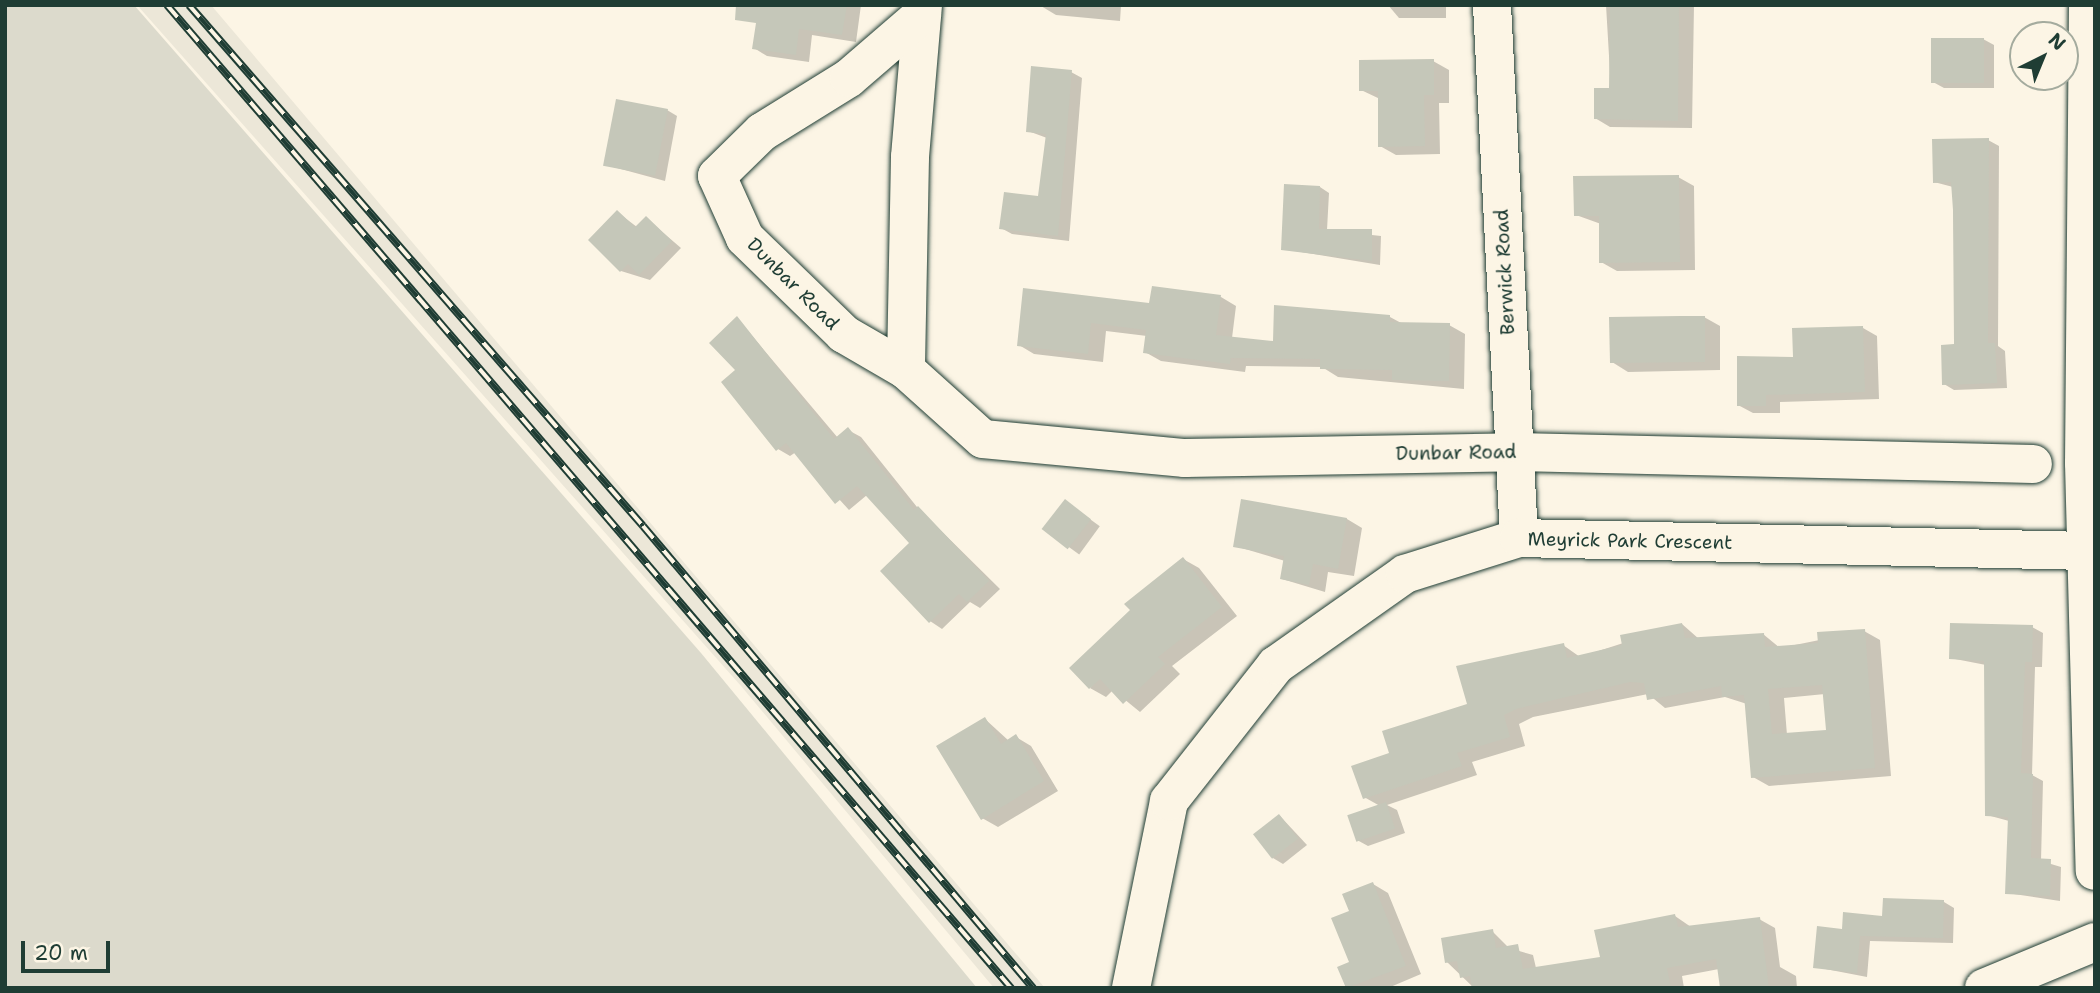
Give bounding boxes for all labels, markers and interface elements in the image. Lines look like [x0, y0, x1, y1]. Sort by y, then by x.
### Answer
north arrow [2009, 21, 2079, 91]
text: N [2043, 27, 2071, 56]
street label: Berwick Road [1490, 208, 1520, 336]
street label: Dunbar Road [742, 233, 844, 335]
street label: Dunbar Road [1395, 441, 1517, 465]
street label: Meyrick Park Crescent [1528, 528, 1732, 554]
scale bar [24, 926, 114, 970]
text: 20 m [34, 939, 88, 967]

